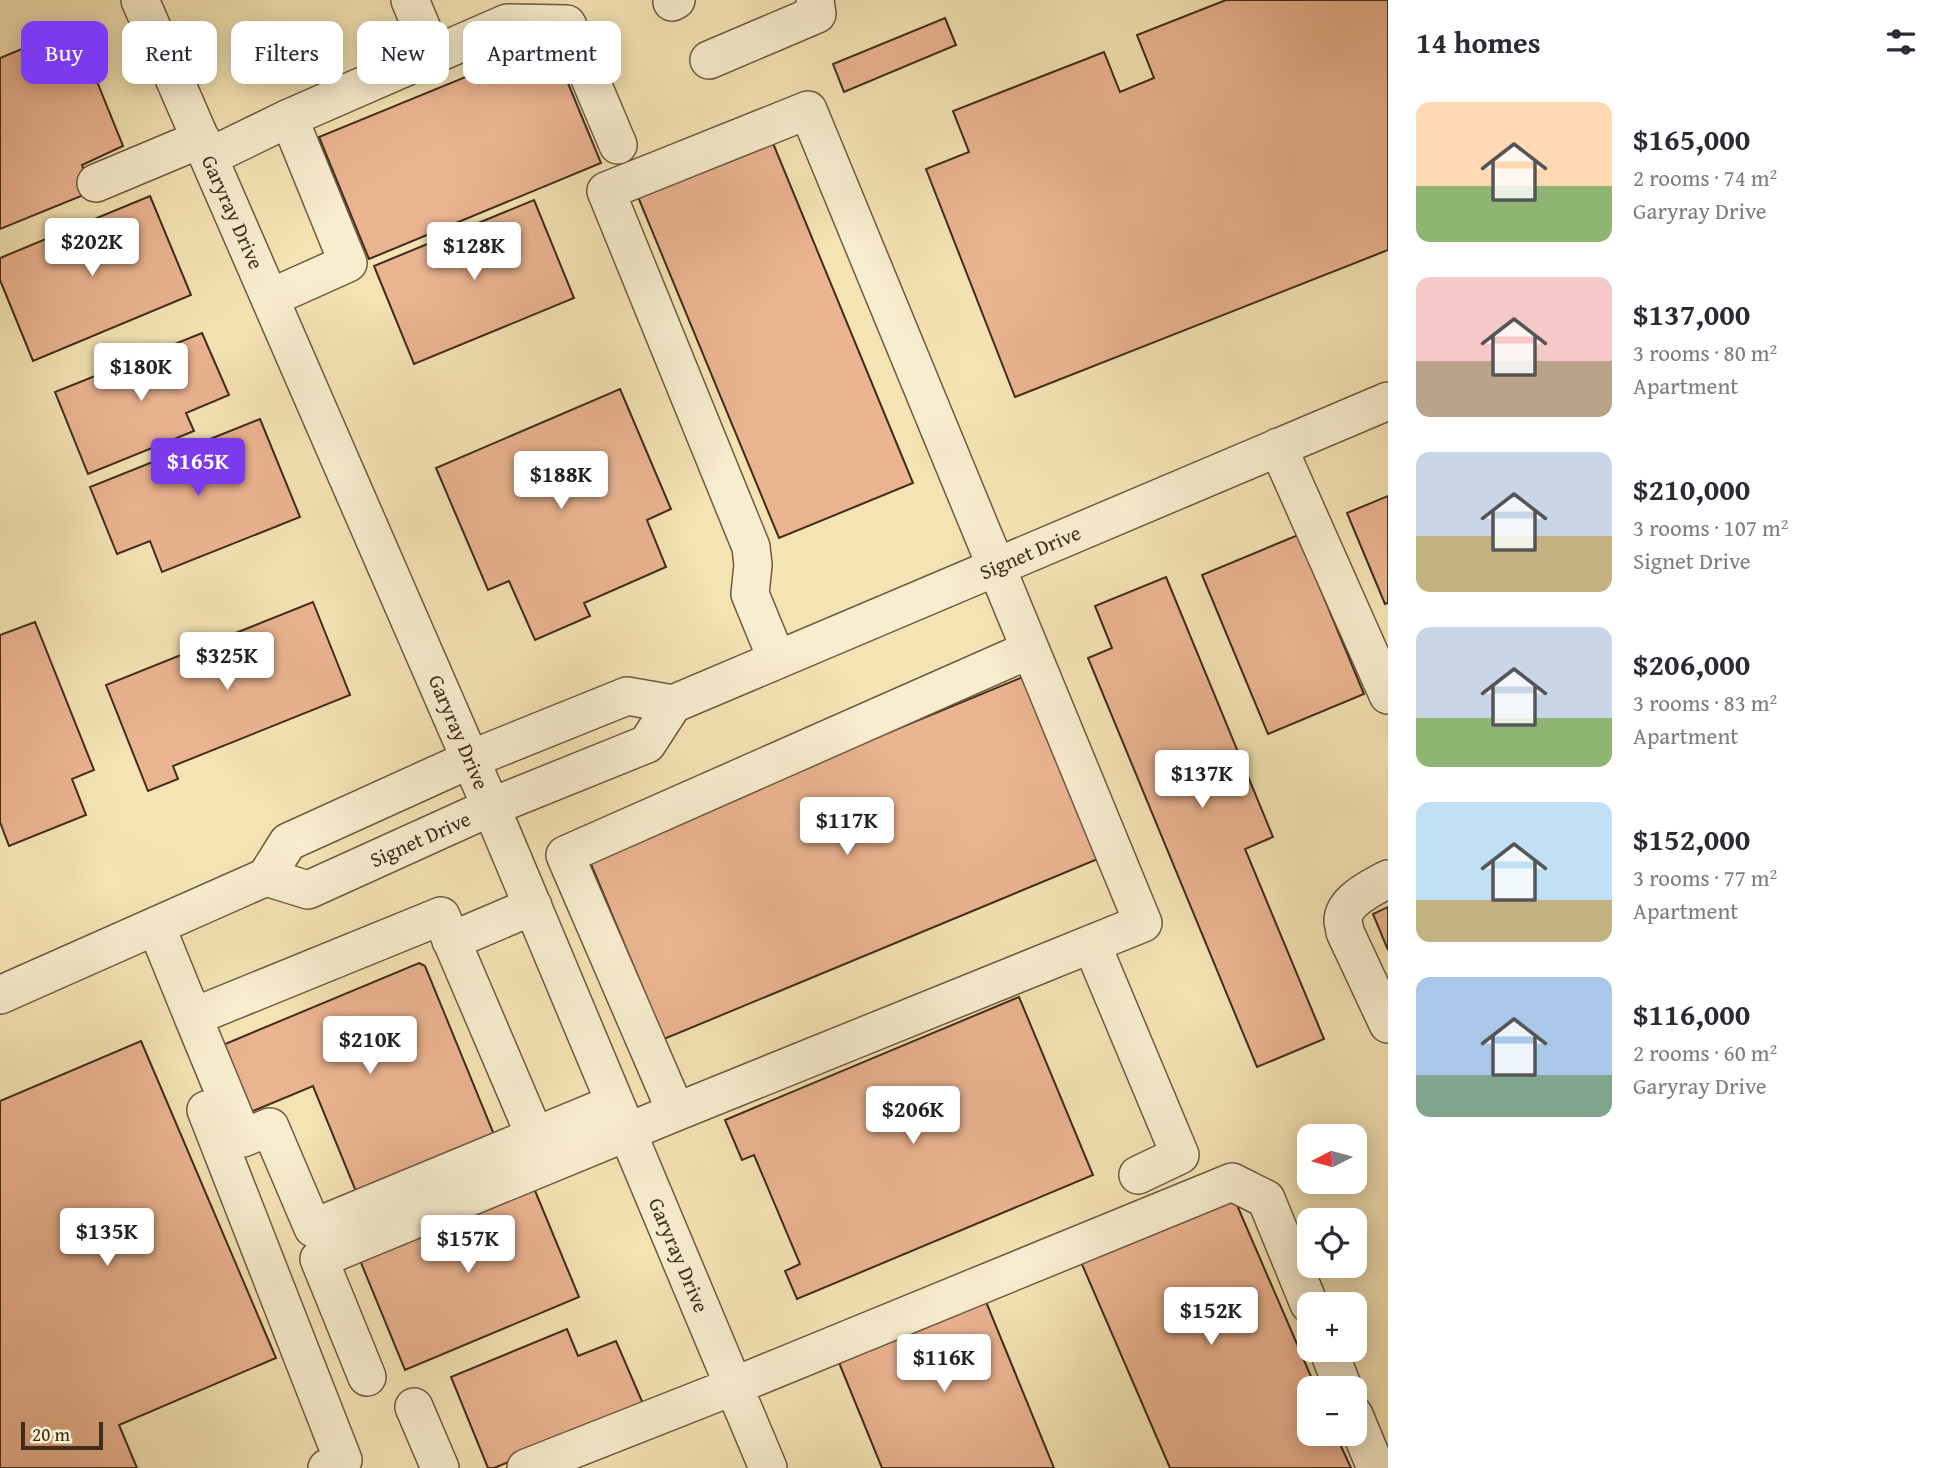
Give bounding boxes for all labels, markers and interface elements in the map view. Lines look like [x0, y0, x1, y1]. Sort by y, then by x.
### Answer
text: 14 homes [1416, 20, 1541, 64]
chip: Buy [21, 21, 108, 84]
chip: Rent [122, 21, 217, 84]
chip: Filters [231, 21, 343, 84]
chip: New [357, 21, 449, 84]
chip: Apartment [463, 21, 621, 84]
icon: filters [1882, 23, 1920, 61]
text: $165,000 [1633, 117, 1750, 161]
icon: home [1472, 130, 1556, 214]
street label: Garyray Drive [194, 150, 272, 274]
text: 2 rooms · 74 m² [1633, 161, 1777, 194]
text: Garyray Drive [1633, 194, 1767, 227]
pin: $202K [43, 218, 141, 278]
pin: $128K [425, 222, 523, 282]
text: $202K [61, 224, 123, 257]
text: $128K [443, 228, 505, 261]
text: $137,000 [1633, 292, 1750, 336]
icon: home [1472, 305, 1556, 389]
text: 3 rooms · 80 m² [1633, 336, 1777, 369]
pin: $180K [92, 344, 190, 403]
text: $180K [110, 349, 172, 382]
text: Apartment [1633, 369, 1738, 402]
pin: $165K [149, 438, 247, 498]
text: $165K [167, 444, 229, 477]
pin: $188K [512, 452, 610, 511]
text: $188K [530, 457, 592, 490]
text: $210,000 [1633, 467, 1750, 511]
icon: home [1472, 480, 1556, 564]
text: 3 rooms · 107 m² [1633, 511, 1788, 544]
street label: Signet Drive [975, 517, 1086, 587]
text: Signet Drive [1633, 544, 1751, 577]
pin: $325K [178, 632, 276, 692]
text: $325K [196, 638, 258, 671]
text: $206,000 [1633, 642, 1750, 686]
icon: home [1472, 655, 1556, 739]
street label: Garyray Drive [421, 670, 497, 794]
text: 3 rooms · 83 m² [1633, 686, 1777, 719]
text: Apartment [1633, 719, 1738, 752]
pin: $137K [1153, 750, 1251, 810]
text: $137K [1171, 756, 1233, 789]
pin: $117K [798, 798, 896, 857]
street label: Signet Drive [365, 803, 475, 875]
text: $117K [816, 803, 878, 836]
text: $152,000 [1633, 817, 1750, 861]
icon: home [1472, 830, 1556, 914]
text: 3 rooms · 77 m² [1633, 861, 1777, 894]
text: Apartment [1633, 894, 1738, 927]
text: $116,000 [1633, 992, 1750, 1036]
icon: home [1472, 1005, 1556, 1089]
pin: $210K [321, 1016, 419, 1076]
text: $210K [339, 1022, 401, 1055]
text: 2 rooms · 60 m² [1633, 1036, 1777, 1069]
text: Garyray Drive [1633, 1069, 1767, 1102]
pin: $206K [864, 1086, 962, 1146]
text: $206K [882, 1092, 944, 1125]
north arrow [1297, 1124, 1367, 1194]
map controls [1297, 1124, 1367, 1446]
street label: Garyray Drive [641, 1193, 717, 1317]
pin: $135K [58, 1208, 156, 1268]
button: locate [1297, 1208, 1367, 1278]
text: $135K [76, 1214, 138, 1247]
pin: $157K [419, 1216, 517, 1275]
text: $157K [437, 1221, 499, 1254]
pin: $152K [1162, 1288, 1260, 1347]
button: + [1297, 1292, 1367, 1362]
text: $152K [1180, 1293, 1242, 1326]
pin: $116K [895, 1334, 993, 1394]
text: $116K [913, 1340, 975, 1373]
button: − [1297, 1376, 1367, 1446]
scale bar [21, 1419, 103, 1451]
text: 20 m [32, 1420, 70, 1448]

